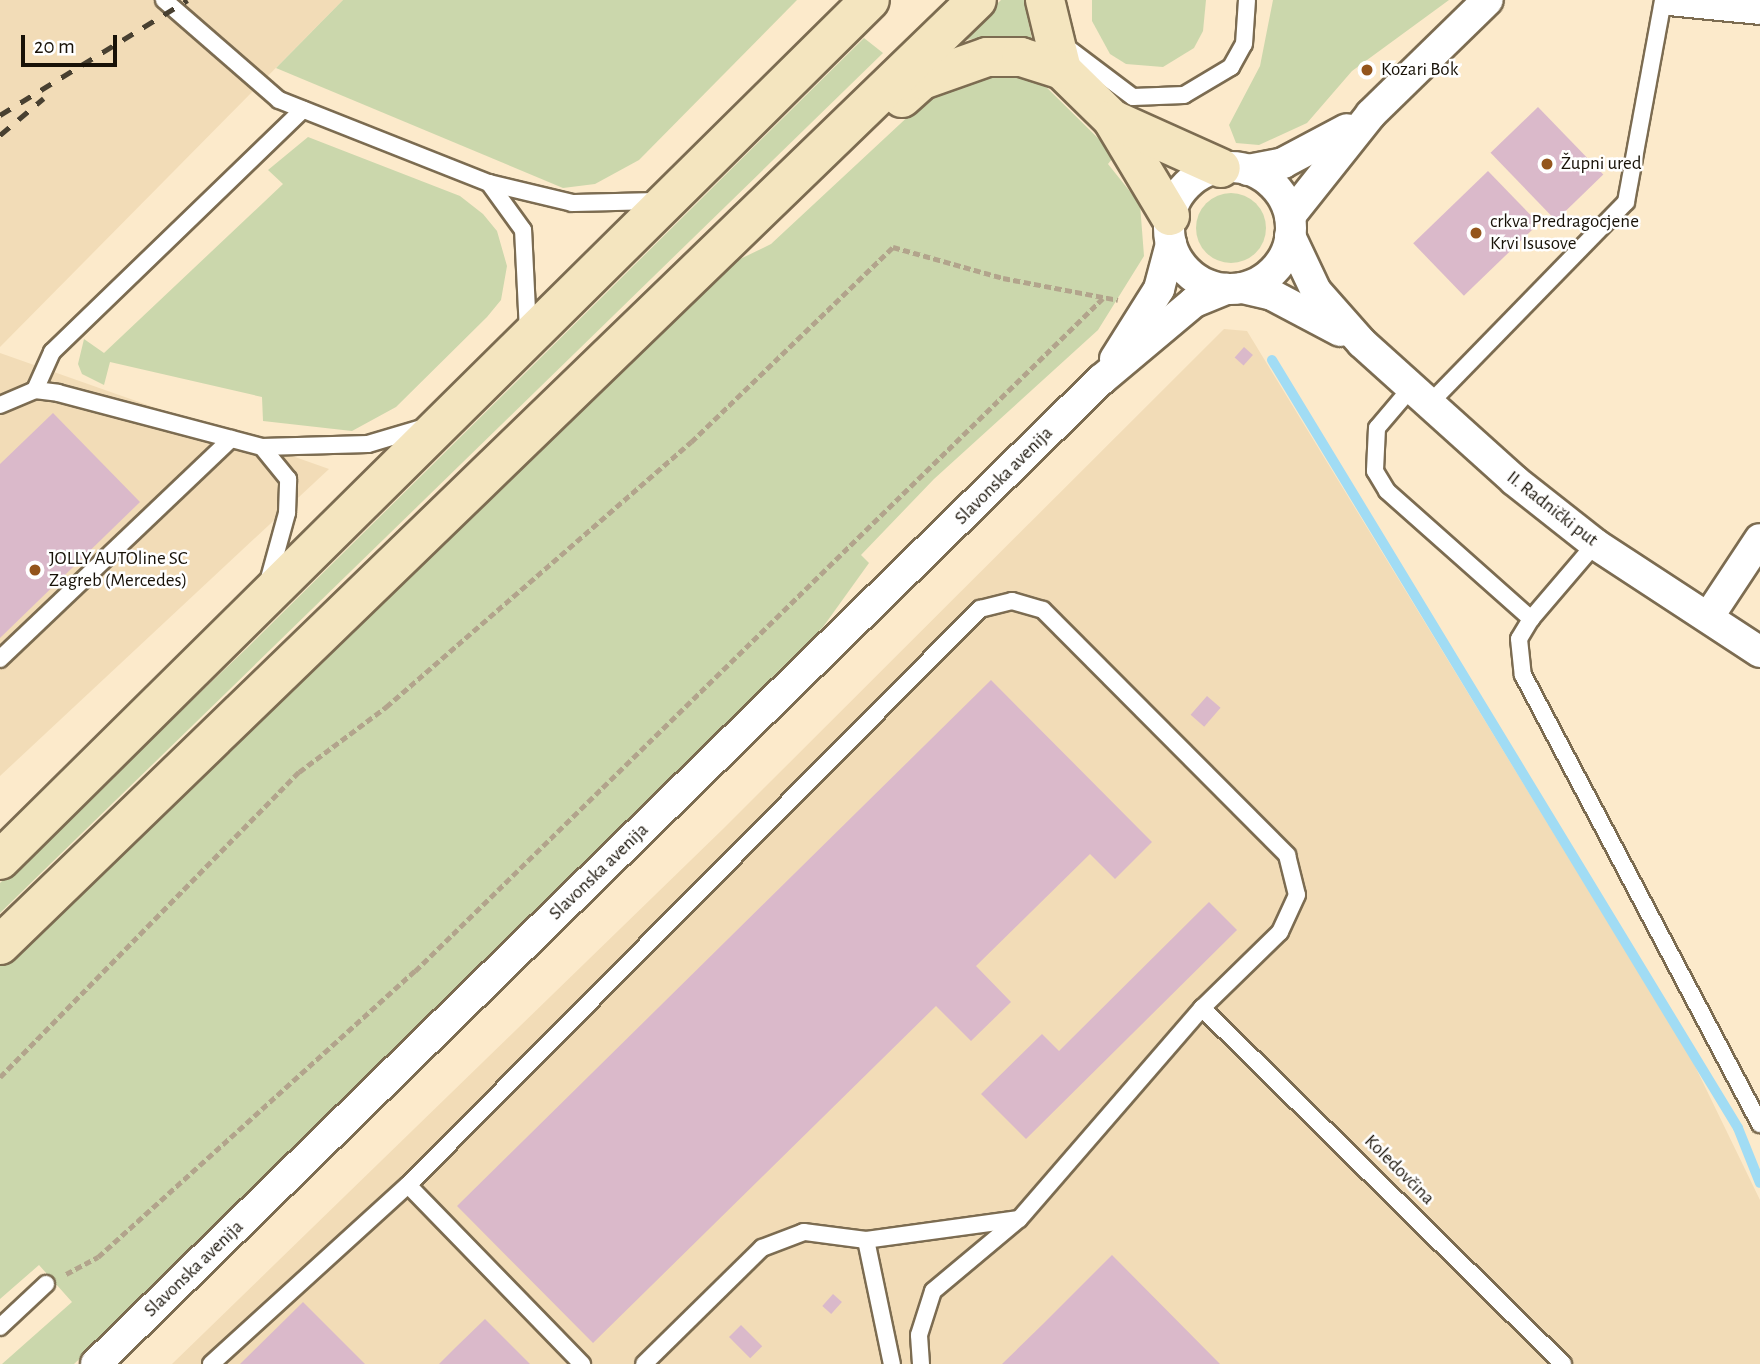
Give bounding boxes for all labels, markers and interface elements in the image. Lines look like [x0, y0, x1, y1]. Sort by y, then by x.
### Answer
scale bar [24, 21, 121, 65]
text: 20 m [34, 36, 75, 57]
place label: Kozari Bok [1381, 59, 1458, 81]
marker: Kozari Bok [1359, 62, 1375, 78]
place label: Župni ured [1561, 153, 1642, 175]
marker: Župni ured [1539, 156, 1555, 172]
place label: crkva Predragocjene Krvi Isusove [1490, 211, 1639, 255]
marker: crkva Predragocjene Krvi Isusove [1468, 225, 1484, 241]
street label: Slavonska avenija [950, 422, 1058, 530]
street label: II. Radnički put [1502, 466, 1602, 552]
place label: JOLLY AUTOline SC Zagreb (Mercedes) [49, 548, 188, 592]
marker: JOLLY AUTOline SC Zagreb (Mercedes) [27, 562, 43, 578]
street label: Slavonska avenija [545, 819, 653, 925]
street label: Koledovčina [1359, 1130, 1439, 1210]
street label: Slavonska avenija [140, 1216, 248, 1322]

